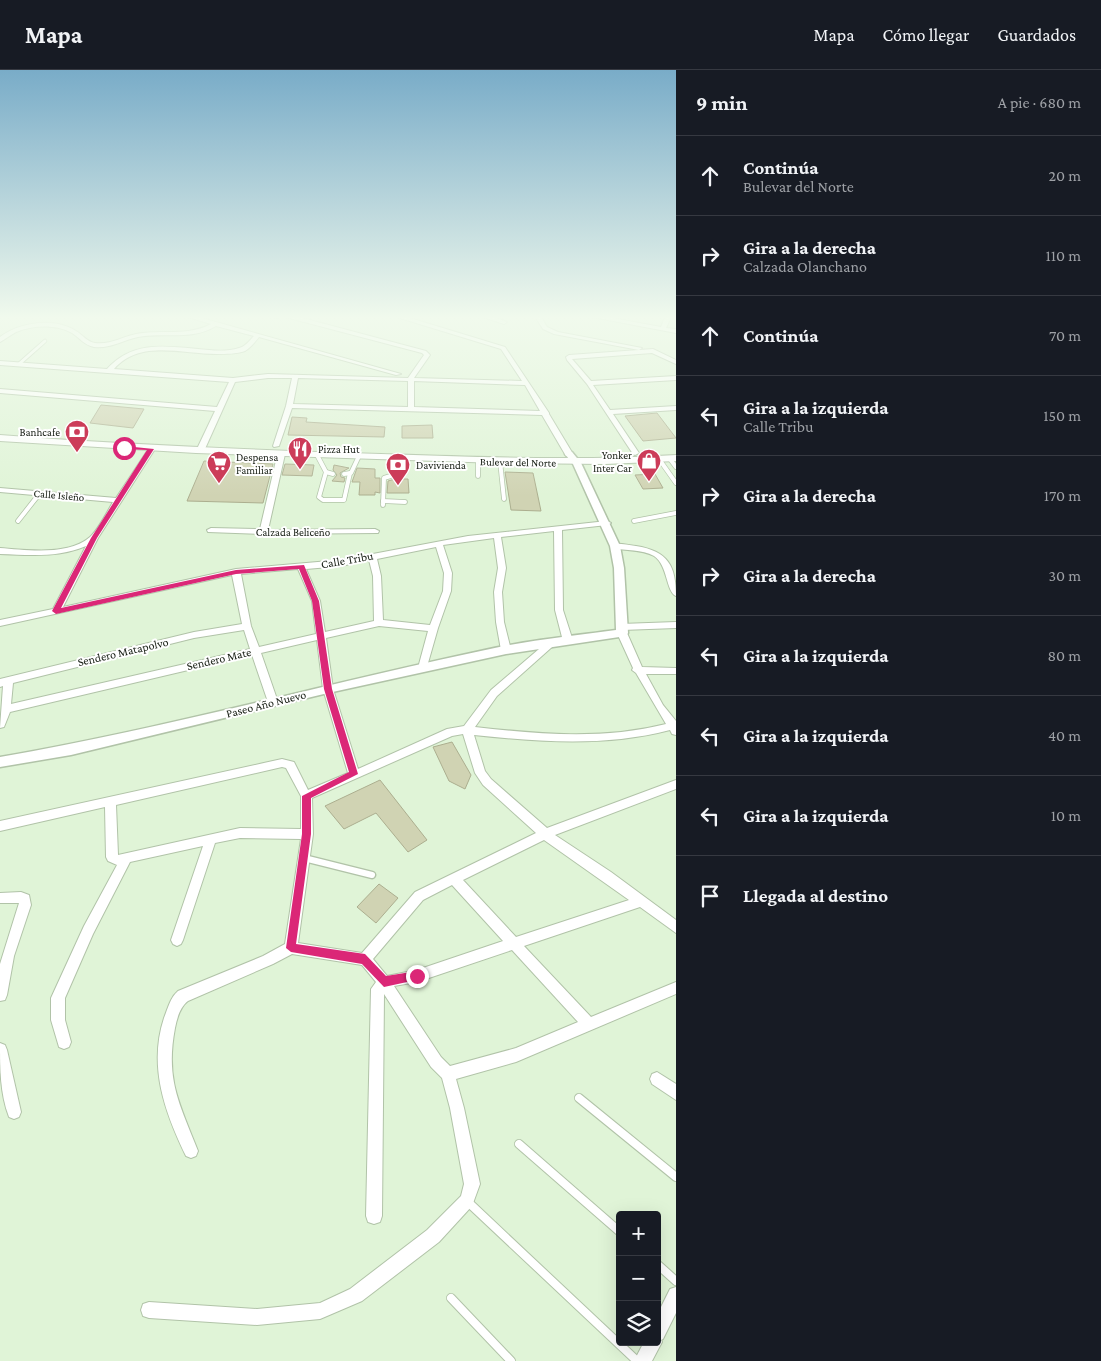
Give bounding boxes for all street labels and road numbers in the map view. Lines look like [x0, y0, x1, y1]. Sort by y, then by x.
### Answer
street label: Bulevar del Norte [480, 455, 556, 469]
street label: Calle Isleño [33, 487, 85, 503]
street label: Calzada Beliceño [256, 526, 331, 538]
street label: Calle Tribu [320, 548, 375, 571]
street label: Sendero Matapolvo [76, 635, 170, 669]
street label: Sendero Mate [185, 645, 253, 673]
street label: Paseo Año Nuevo [225, 687, 307, 721]

